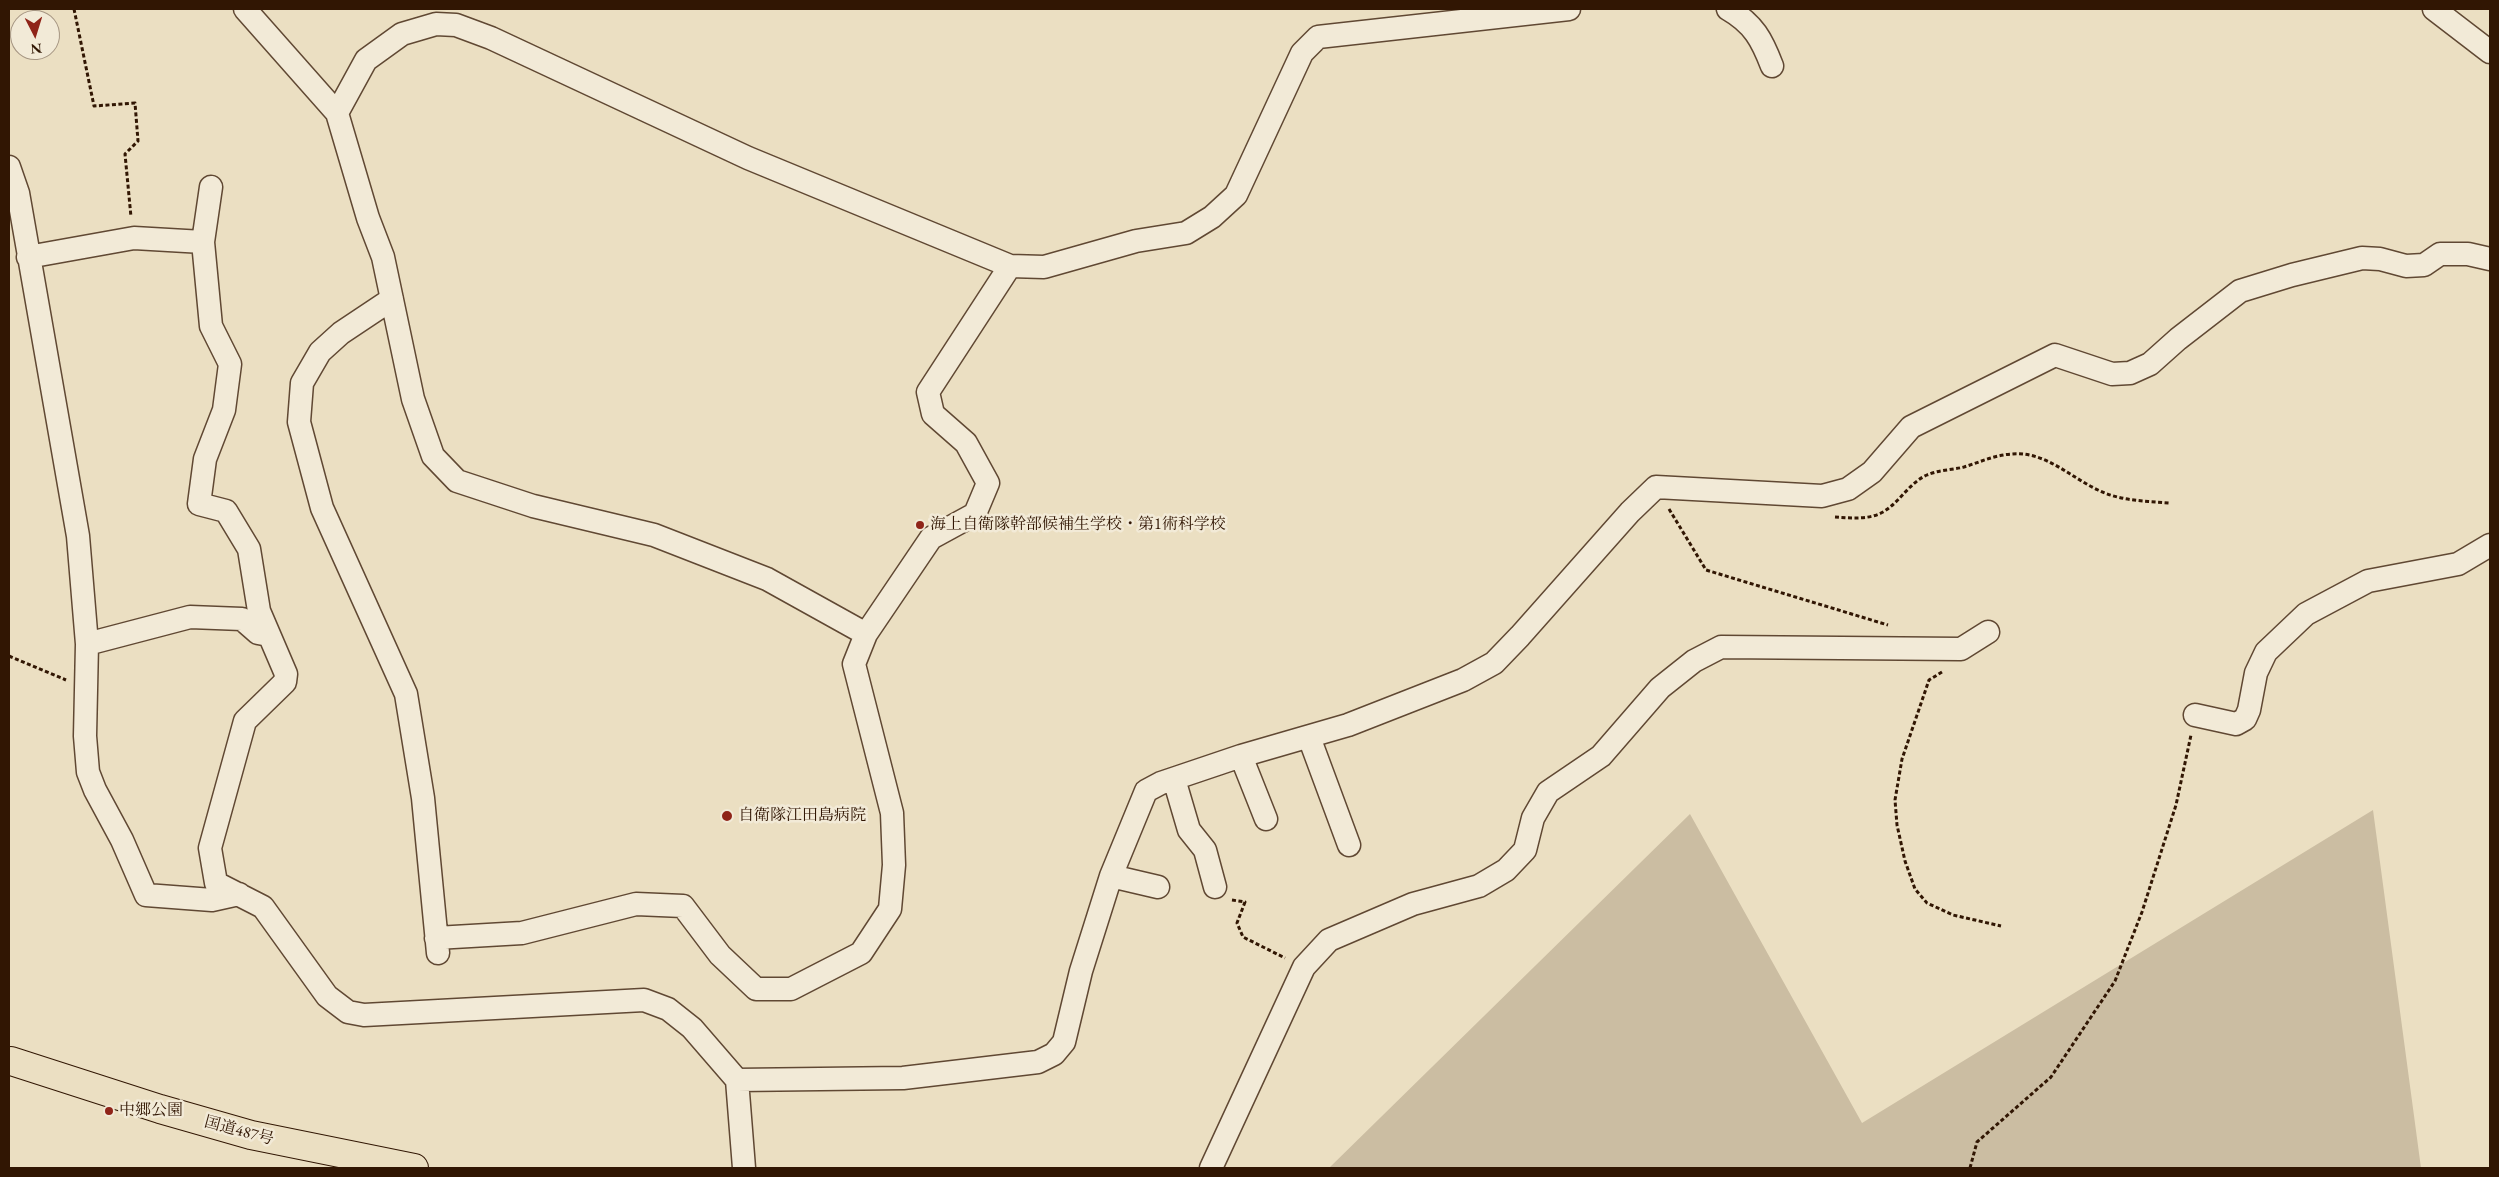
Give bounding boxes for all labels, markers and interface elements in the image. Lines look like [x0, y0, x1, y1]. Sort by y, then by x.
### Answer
north arrow [10, 10, 60, 60]
text: N [30, 39, 43, 58]
place label: 海上自衛隊幹部候補生学校・第1術科学校 [930, 515, 1226, 535]
marker: 海上自衛隊幹部候補生学校・第1術科学校 [914, 519, 926, 531]
place label: 自衛隊江田島病院 [738, 806, 866, 826]
marker: 自衛隊江田島病院 [720, 809, 734, 823]
place label: 中郷公園 [119, 1101, 183, 1121]
marker: 中郷公園 [103, 1105, 115, 1117]
street label: 国道487号 [202, 1113, 276, 1149]

